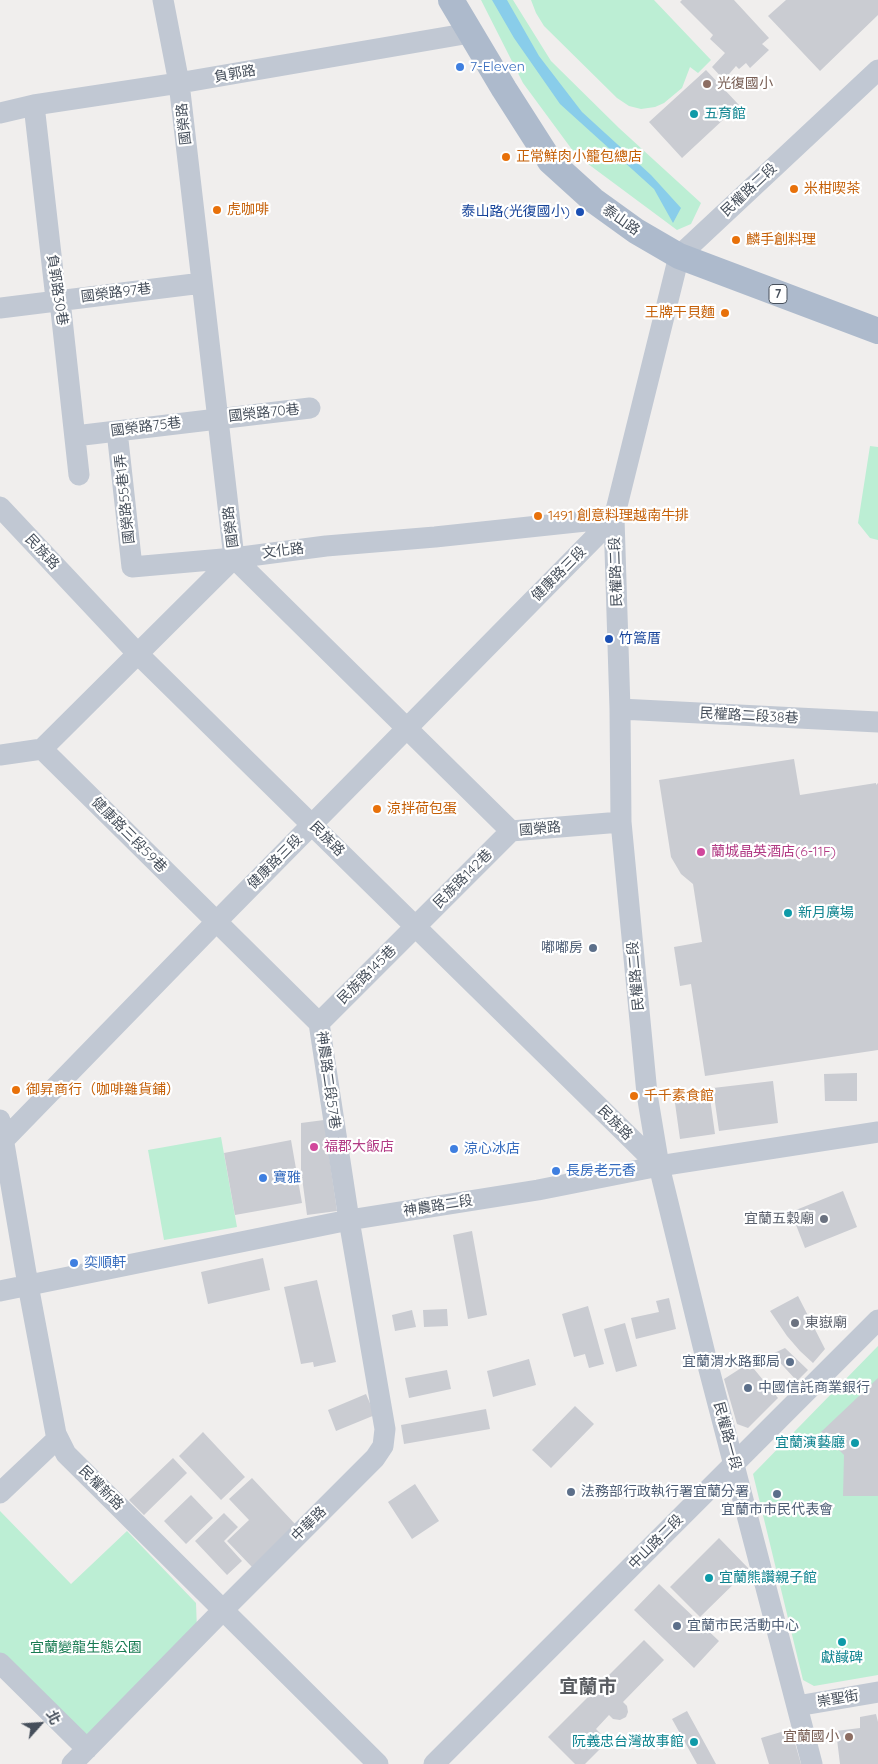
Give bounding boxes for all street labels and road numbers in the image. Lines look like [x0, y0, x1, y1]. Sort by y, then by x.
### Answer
street label: 負郭路 [213, 62, 257, 86]
street label: 國榮路 [173, 102, 195, 146]
street label: 民權路二段 [718, 160, 780, 220]
street label: 泰山路 [599, 201, 643, 239]
street label: 負郭路30巷 [43, 253, 71, 327]
street label: 國榮路97巷 [80, 280, 152, 306]
road number: 7 [769, 284, 787, 304]
street label: 國榮路70巷 [228, 401, 300, 425]
street label: 國榮路75巷 [110, 414, 182, 440]
street label: 國榮路55巷1弄 [112, 453, 138, 545]
street label: 國榮路 [220, 505, 242, 549]
street label: 民族路 [22, 531, 62, 573]
street label: 民權路二段 [606, 537, 626, 607]
street label: 文化路 [261, 540, 305, 562]
street label: 健康路三段 [528, 543, 590, 605]
street label: 民權路二段38巷 [699, 705, 799, 727]
street label: 健康路三段59巷 [88, 794, 170, 876]
street label: 民族路 [306, 818, 348, 860]
street label: 國榮路 [518, 819, 562, 839]
street label: 健康路三段 [244, 831, 306, 893]
street label: 民族路142巷 [430, 846, 496, 912]
street label: 民權路二段 [625, 940, 647, 1012]
street label: 民族路145巷 [334, 942, 400, 1008]
street label: 神農路二段57巷 [313, 1030, 343, 1130]
street label: 民族路 [594, 1102, 636, 1144]
street label: 神農路二段 [402, 1192, 474, 1220]
street label: 民權路一段 [710, 1400, 744, 1472]
street label: 民權新路 [75, 1462, 127, 1514]
street label: 中華路 [288, 1503, 330, 1545]
street label: 中山路二段 [625, 1511, 687, 1573]
street label: 崇聖街 [816, 1687, 860, 1711]

